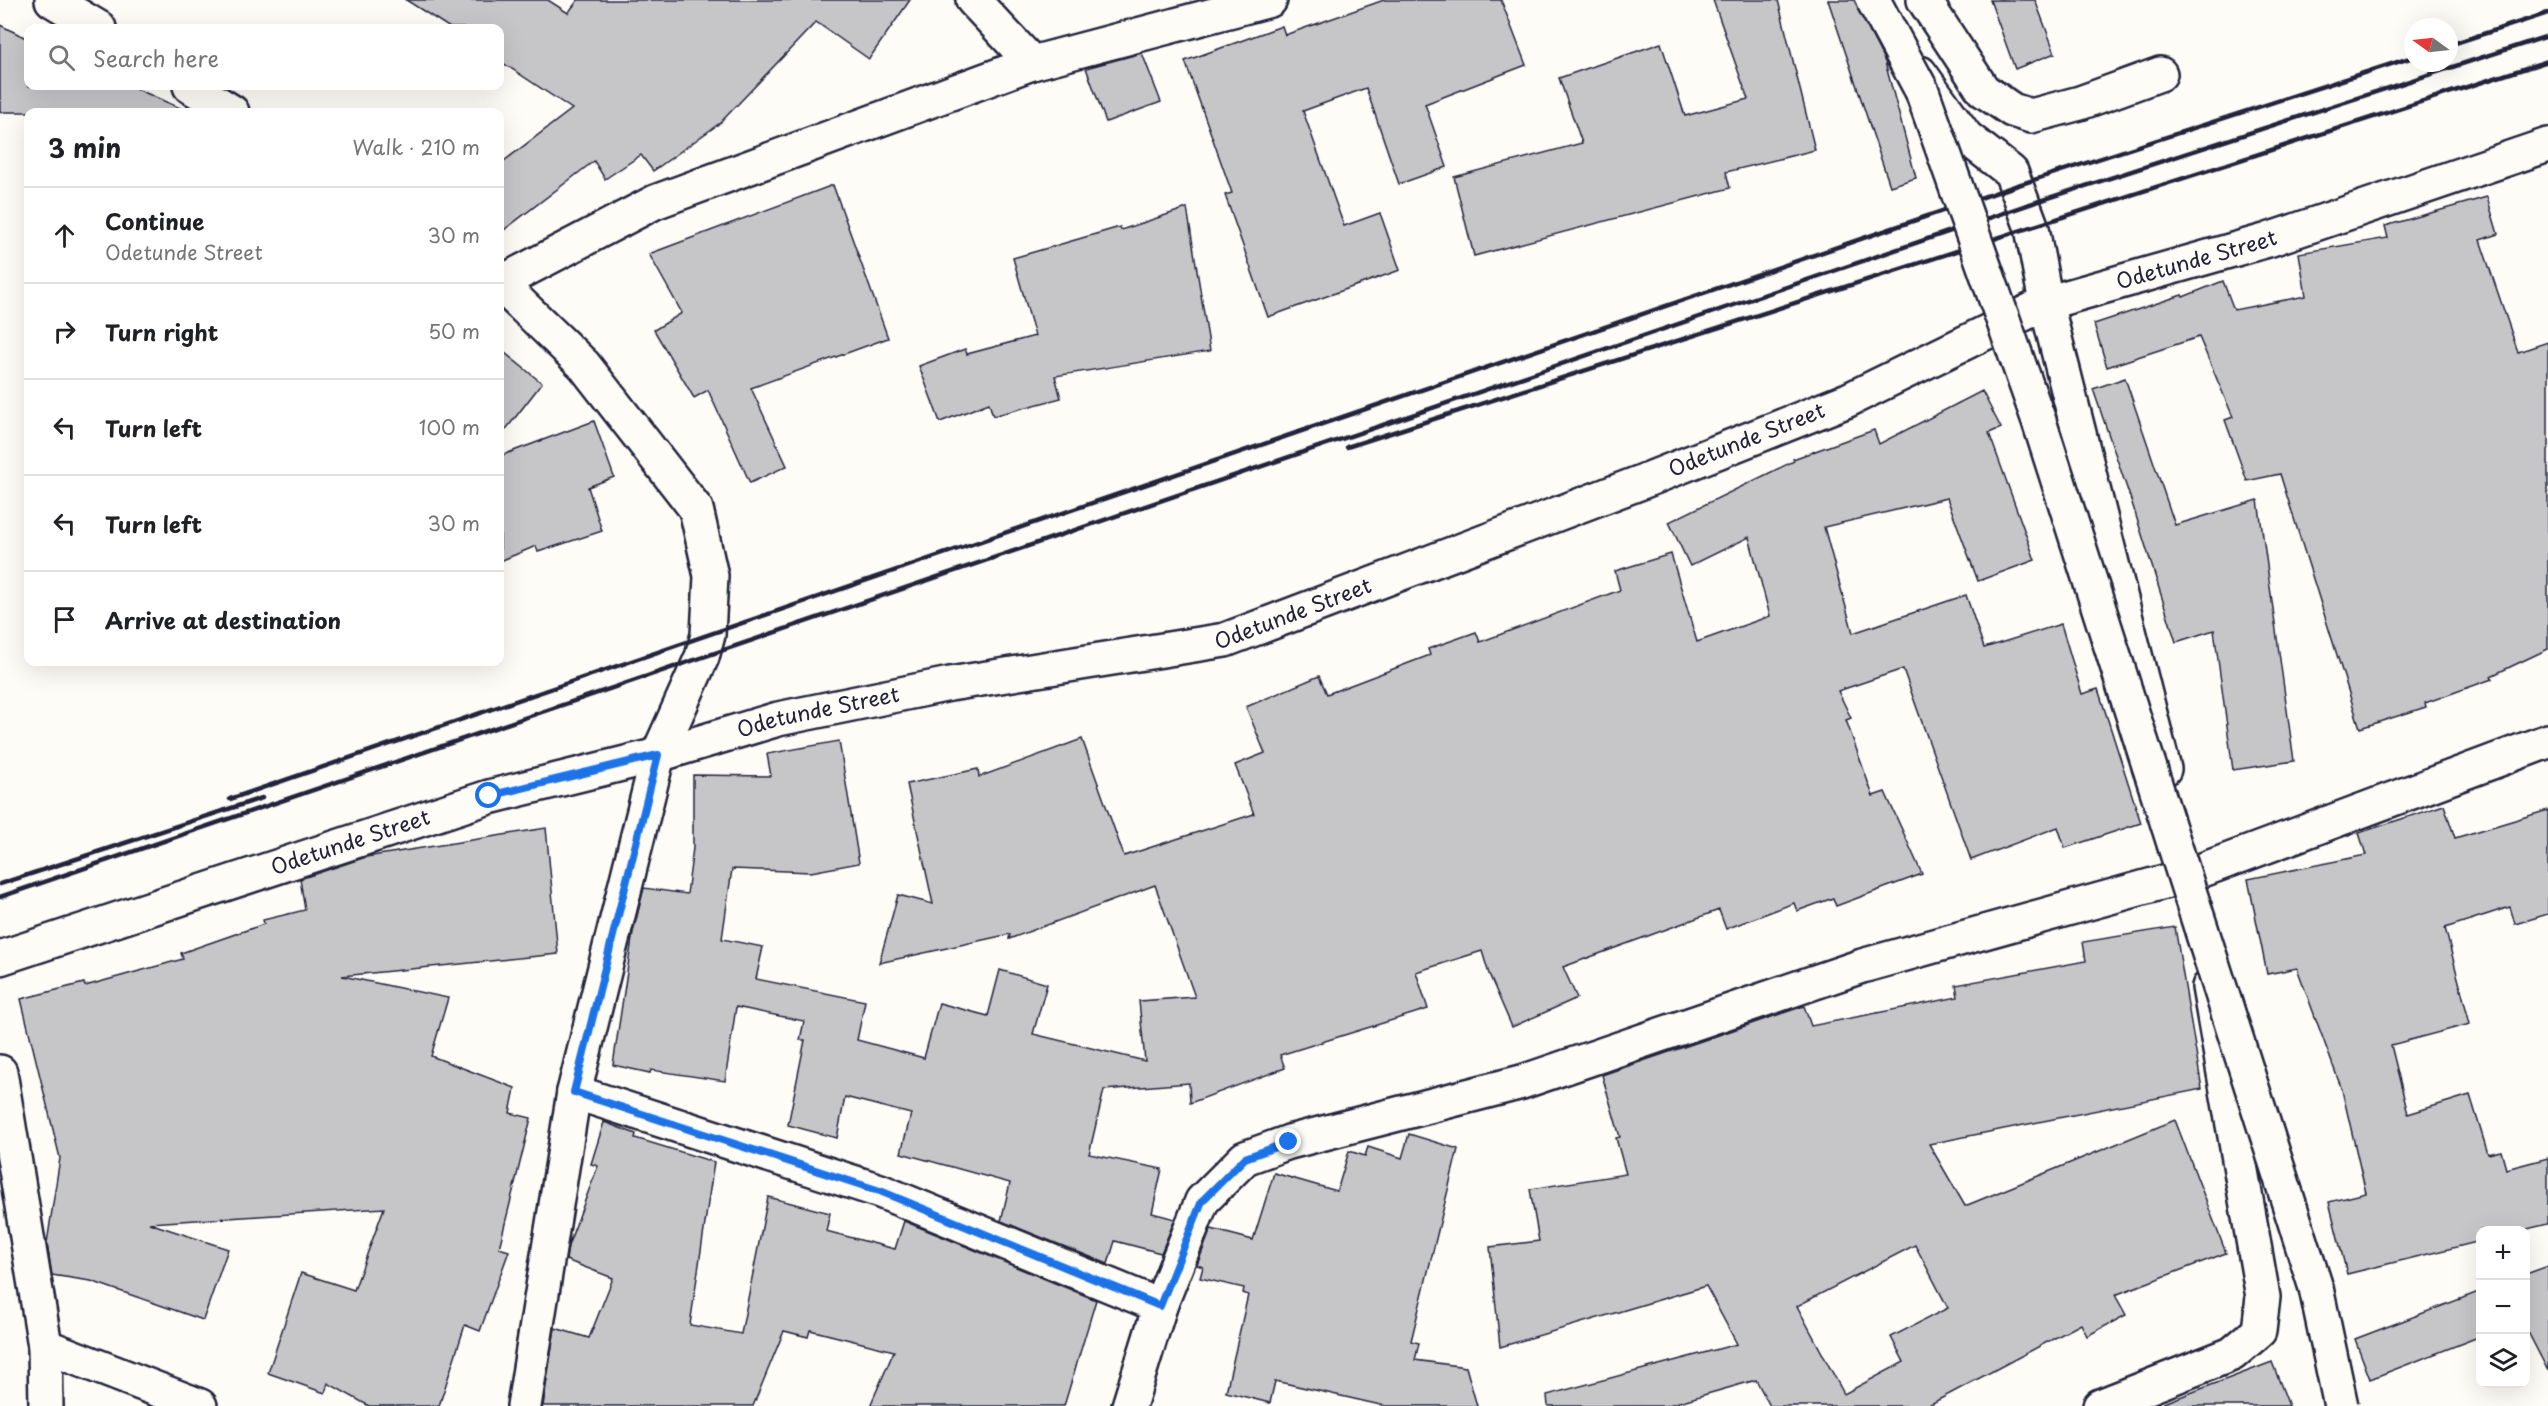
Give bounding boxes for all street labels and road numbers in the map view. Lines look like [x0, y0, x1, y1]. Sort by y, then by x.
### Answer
street label: Odetunde Street [2112, 220, 2281, 296]
street label: Odetunde Street [1663, 393, 1829, 484]
street label: Odetunde Street [1212, 568, 1375, 655]
street label: Odetunde Street [733, 677, 902, 745]
street label: Odetunde Street [266, 800, 434, 882]

